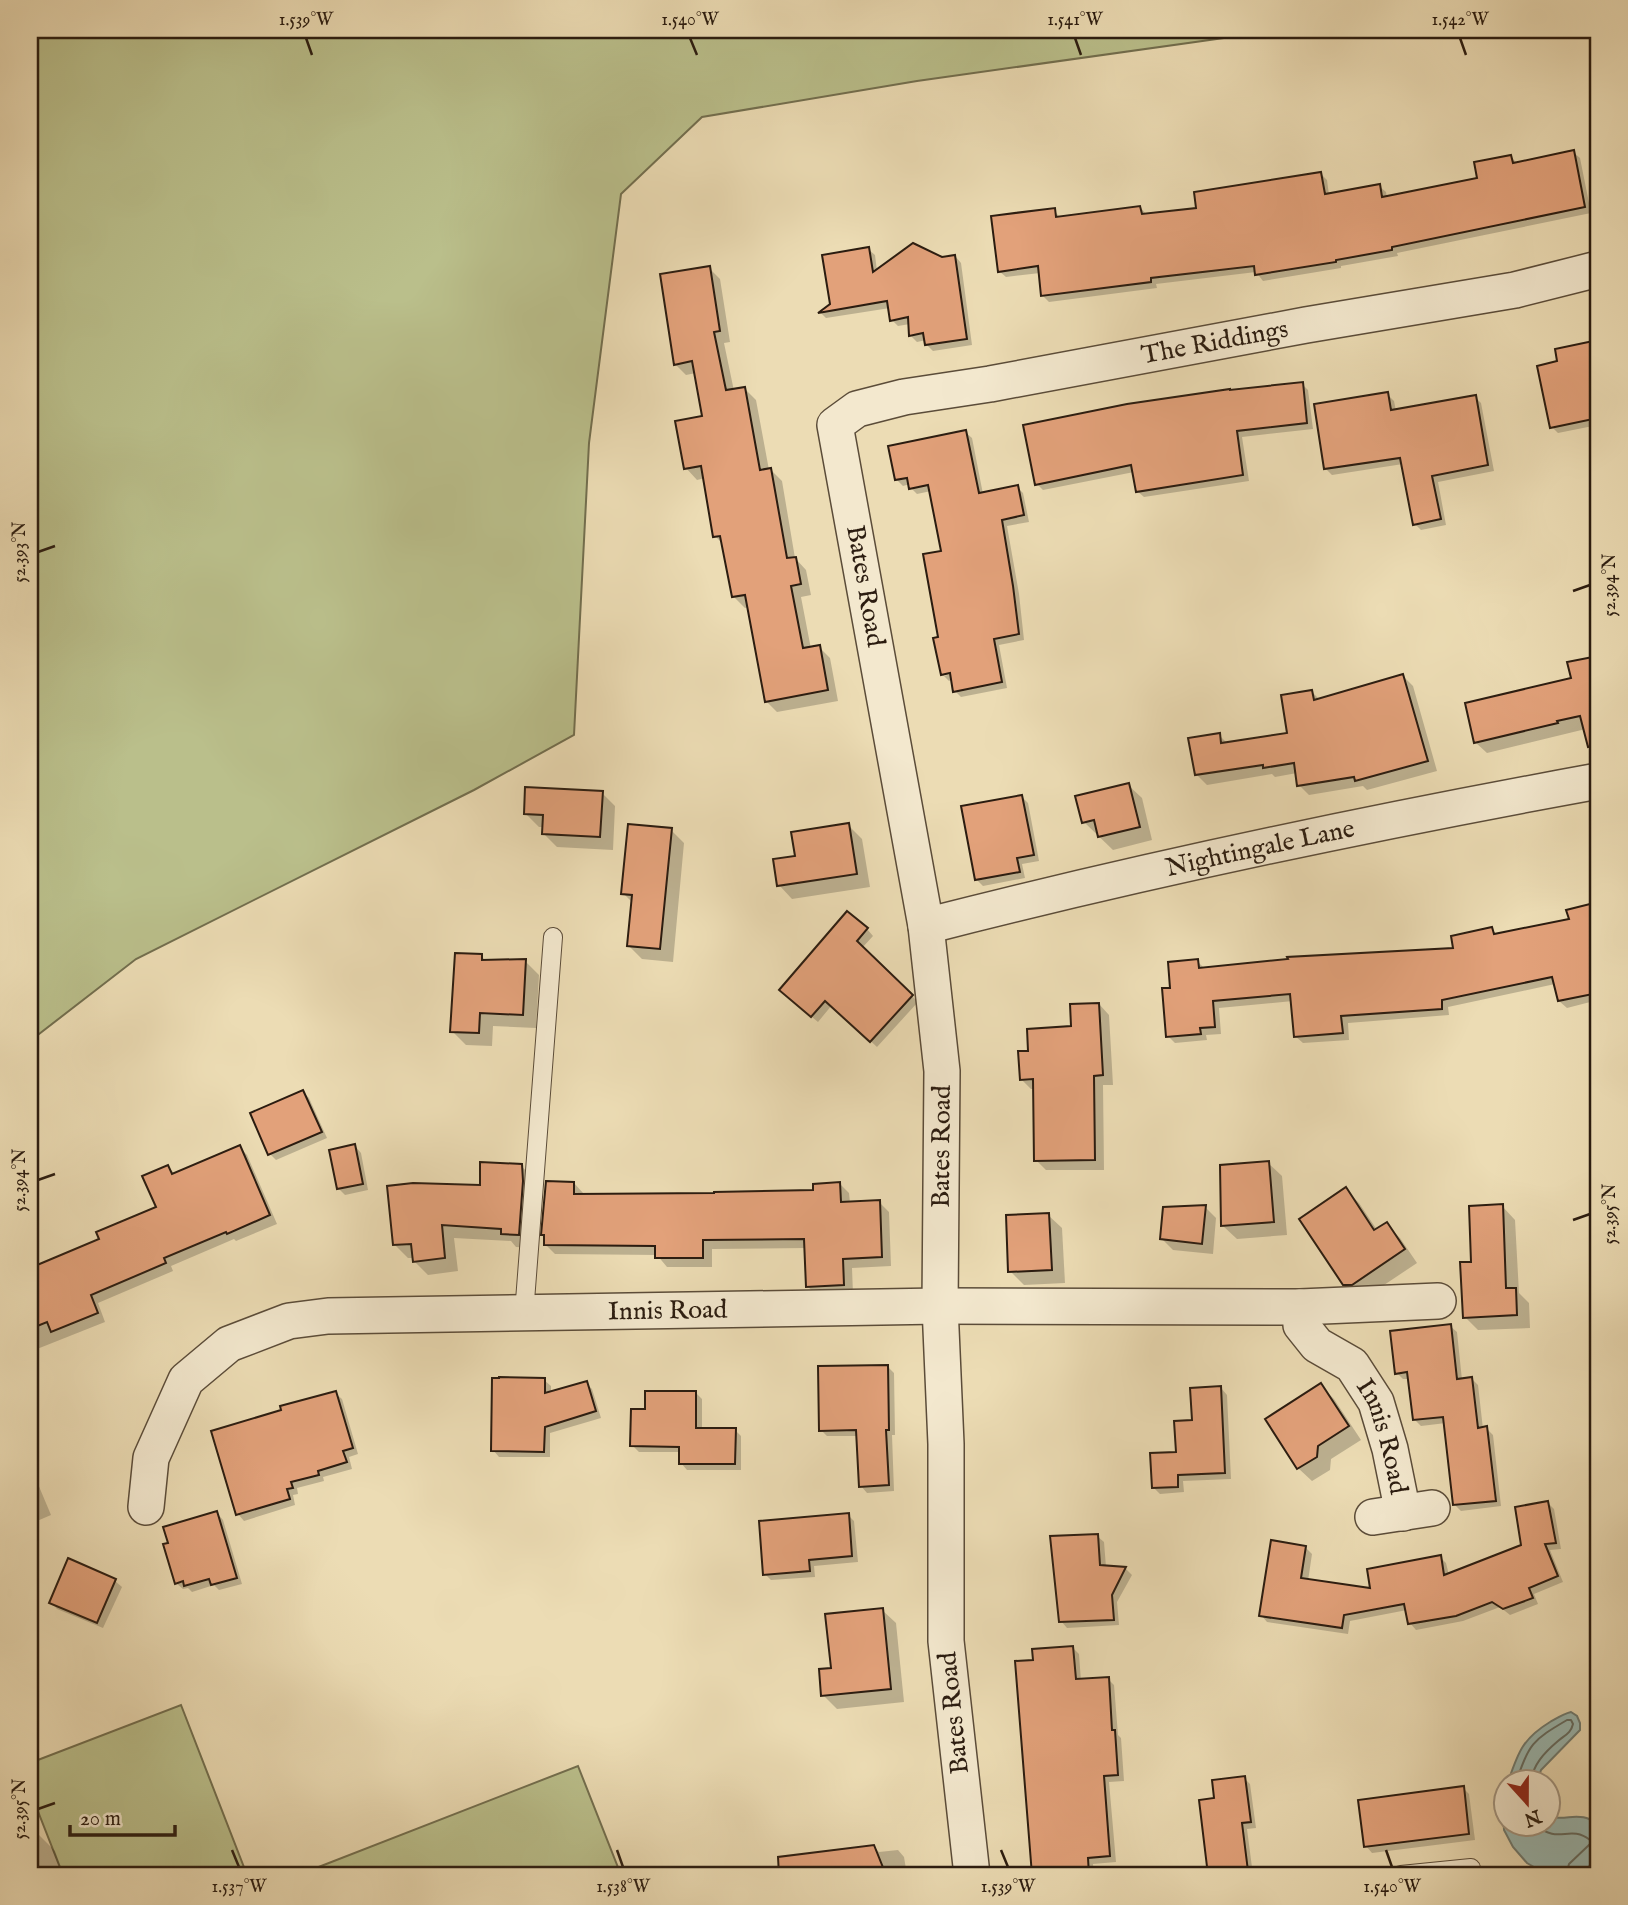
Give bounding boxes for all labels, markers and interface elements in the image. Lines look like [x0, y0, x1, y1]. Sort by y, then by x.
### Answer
text: 1.539°W [279, 9, 334, 32]
text: 1.540°W [661, 9, 720, 32]
text: 1.541°W [1047, 9, 1104, 32]
text: 1.542°W [1431, 9, 1489, 32]
street label: The Riddings [1139, 312, 1291, 372]
text: 52.393°N [9, 521, 32, 583]
street label: Bates Road [838, 523, 892, 649]
text: 52.394°N [1599, 553, 1622, 617]
street label: Nightingale Lane [1162, 812, 1357, 884]
street label: Bates Road [924, 1085, 958, 1208]
text: 52.394°N [9, 1148, 32, 1212]
text: 52.395°N [1599, 1183, 1622, 1245]
street label: Innis Road [608, 1293, 728, 1328]
street label: Innis Road [1349, 1372, 1415, 1497]
street label: Bates Road [931, 1650, 977, 1776]
north arrow [1492, 1769, 1562, 1839]
text: 52.395°N [9, 1778, 32, 1840]
scale bar [70, 1793, 175, 1837]
text: N [1520, 1802, 1545, 1831]
text: 20 m [80, 1806, 121, 1833]
text: 1.537°W [211, 1876, 267, 1899]
text: 1.538°W [596, 1876, 651, 1899]
text: 1.539°W [981, 1876, 1036, 1899]
text: 1.540°W [1363, 1876, 1422, 1899]

